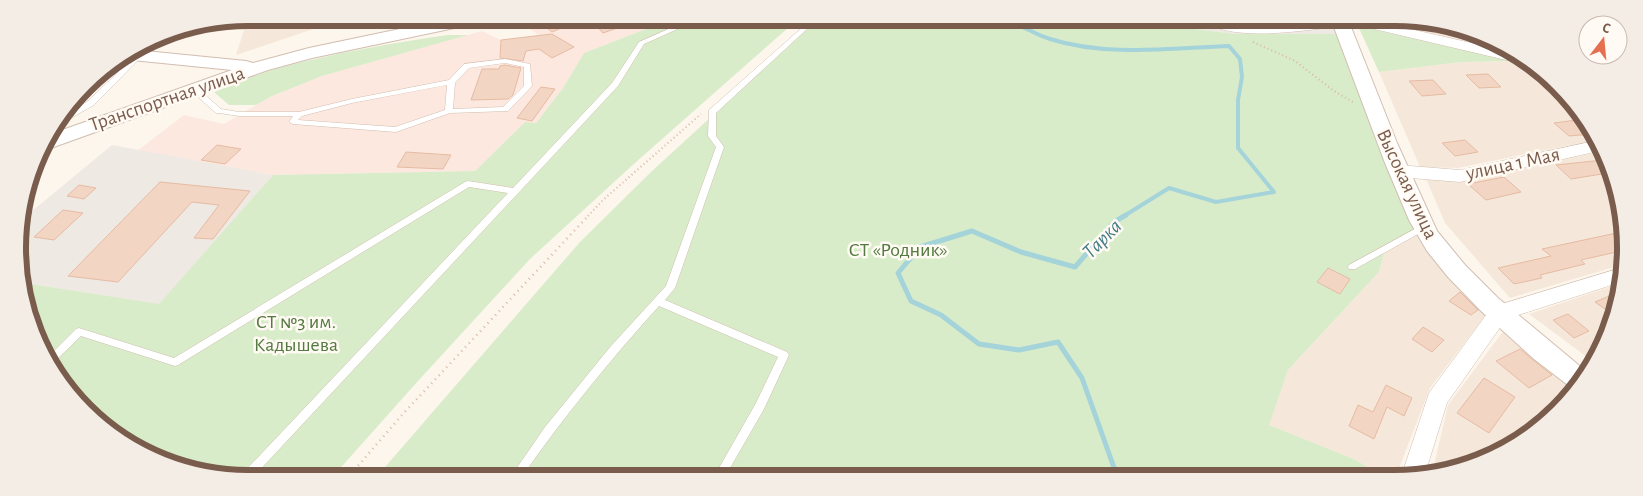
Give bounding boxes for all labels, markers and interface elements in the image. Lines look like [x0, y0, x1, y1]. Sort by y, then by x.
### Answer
north arrow [1578, 15, 1628, 65]
text: С [1601, 21, 1612, 36]
street label: Транспортная улица [87, 63, 247, 135]
street label: Высокая улица [1373, 126, 1441, 242]
street label: улица 1 Мая [1463, 144, 1562, 184]
water label: Тарка [1078, 215, 1126, 263]
park label: СТ «Родник» [848, 240, 948, 260]
park label: СТ №3 им. Кадышева [254, 312, 338, 355]

